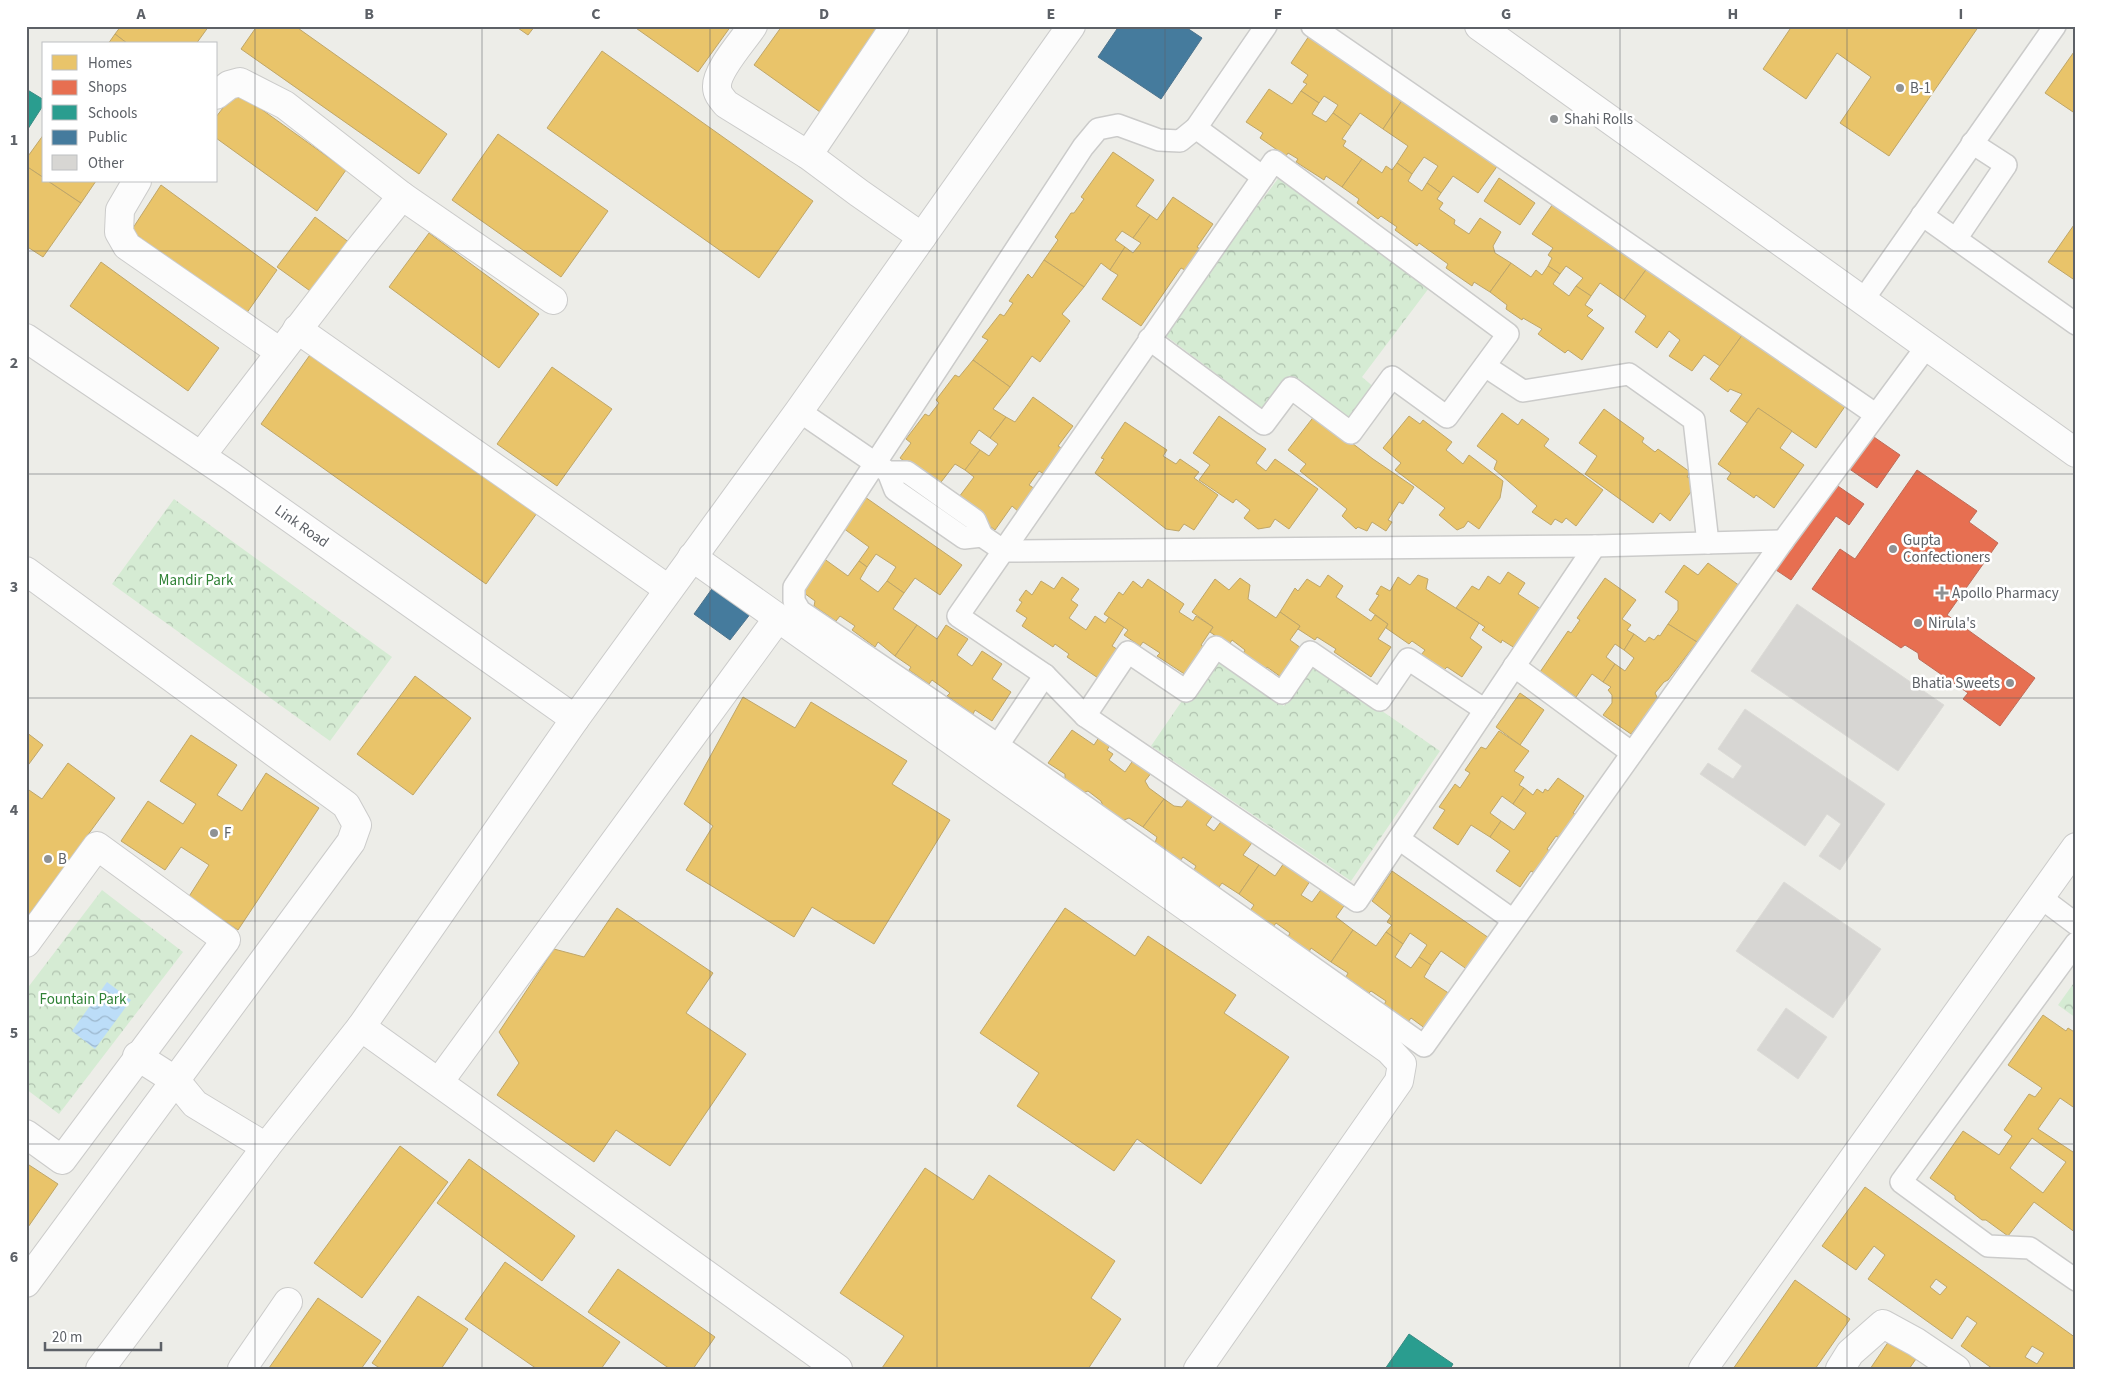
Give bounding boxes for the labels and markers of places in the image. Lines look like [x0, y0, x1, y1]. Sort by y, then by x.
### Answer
place label: B-1 [1910, 78, 1931, 99]
marker: B-1 [1894, 82, 1906, 94]
place label: Shahi Rolls [1564, 109, 1633, 130]
marker: Shahi Rolls [1548, 113, 1560, 125]
place label: Gupta Confectioners [1903, 530, 1990, 568]
marker: Gupta Confectioners [1887, 543, 1899, 555]
place label: Apollo Pharmacy [1952, 583, 2059, 604]
marker: Apollo Pharmacy [1936, 587, 1948, 599]
place label: Nirula's [1928, 613, 1976, 634]
marker: Nirula's [1912, 617, 1924, 629]
place label: Bhatia Sweets [1912, 673, 2000, 694]
marker: Bhatia Sweets [2004, 677, 2016, 689]
place label: F [224, 823, 232, 844]
marker: F [208, 827, 220, 839]
place label: B [58, 849, 67, 870]
marker: B [42, 853, 54, 865]

